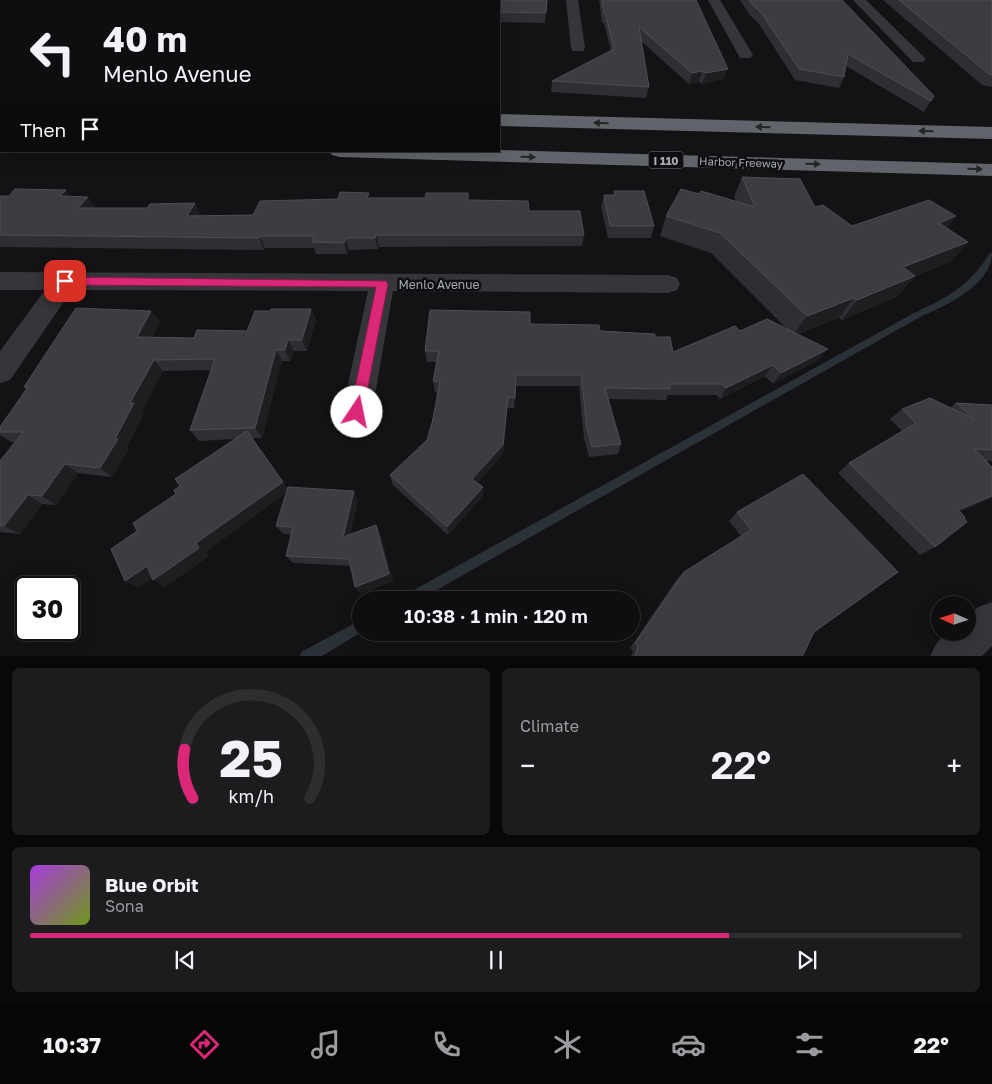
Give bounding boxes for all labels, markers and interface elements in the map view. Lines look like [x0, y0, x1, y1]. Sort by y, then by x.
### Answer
text: 40 m [103, 18, 187, 60]
icon: left [20, 20, 85, 85]
text: Menlo Avenue [103, 60, 251, 87]
icon: arrive [76, 115, 104, 143]
text: Then [20, 118, 66, 141]
one-way arrow [593, 118, 609, 126]
one-way arrow [755, 123, 771, 131]
one-way arrow [918, 127, 934, 135]
road number: I 110 [648, 152, 684, 168]
one-way arrow [520, 153, 536, 161]
street label: Harbor Freeway [699, 154, 783, 170]
one-way arrow [805, 161, 821, 169]
one-way arrow [967, 165, 983, 173]
pin [44, 260, 86, 302]
icon: arrive [51, 267, 79, 295]
street label: Menlo Avenue [399, 277, 480, 292]
position arrow [330, 385, 382, 437]
speed limit sign: 30 [15, 576, 80, 641]
north arrow [931, 596, 976, 641]
map controls [931, 596, 976, 641]
text: 10:38 · 1 min · 120 m [404, 604, 588, 627]
text: Climate [520, 716, 579, 736]
text: 25 [219, 726, 283, 788]
text: 22° [711, 742, 771, 787]
text: − [520, 749, 535, 782]
text: + [947, 749, 962, 782]
text: km/h [228, 785, 274, 807]
text: Blue Orbit [105, 873, 199, 896]
text: Sona [105, 896, 144, 916]
icon: previous [171, 946, 199, 974]
icon: pause [482, 946, 510, 974]
icon: next [793, 946, 821, 974]
icon: directions [187, 1027, 222, 1062]
icon: music [308, 1027, 343, 1062]
icon: phone [429, 1027, 464, 1062]
icon: climate [550, 1027, 585, 1062]
icon: car [671, 1027, 706, 1062]
icon: filters [792, 1027, 827, 1062]
text: 10:37 [43, 1031, 101, 1058]
text: 22° [913, 1031, 949, 1058]

